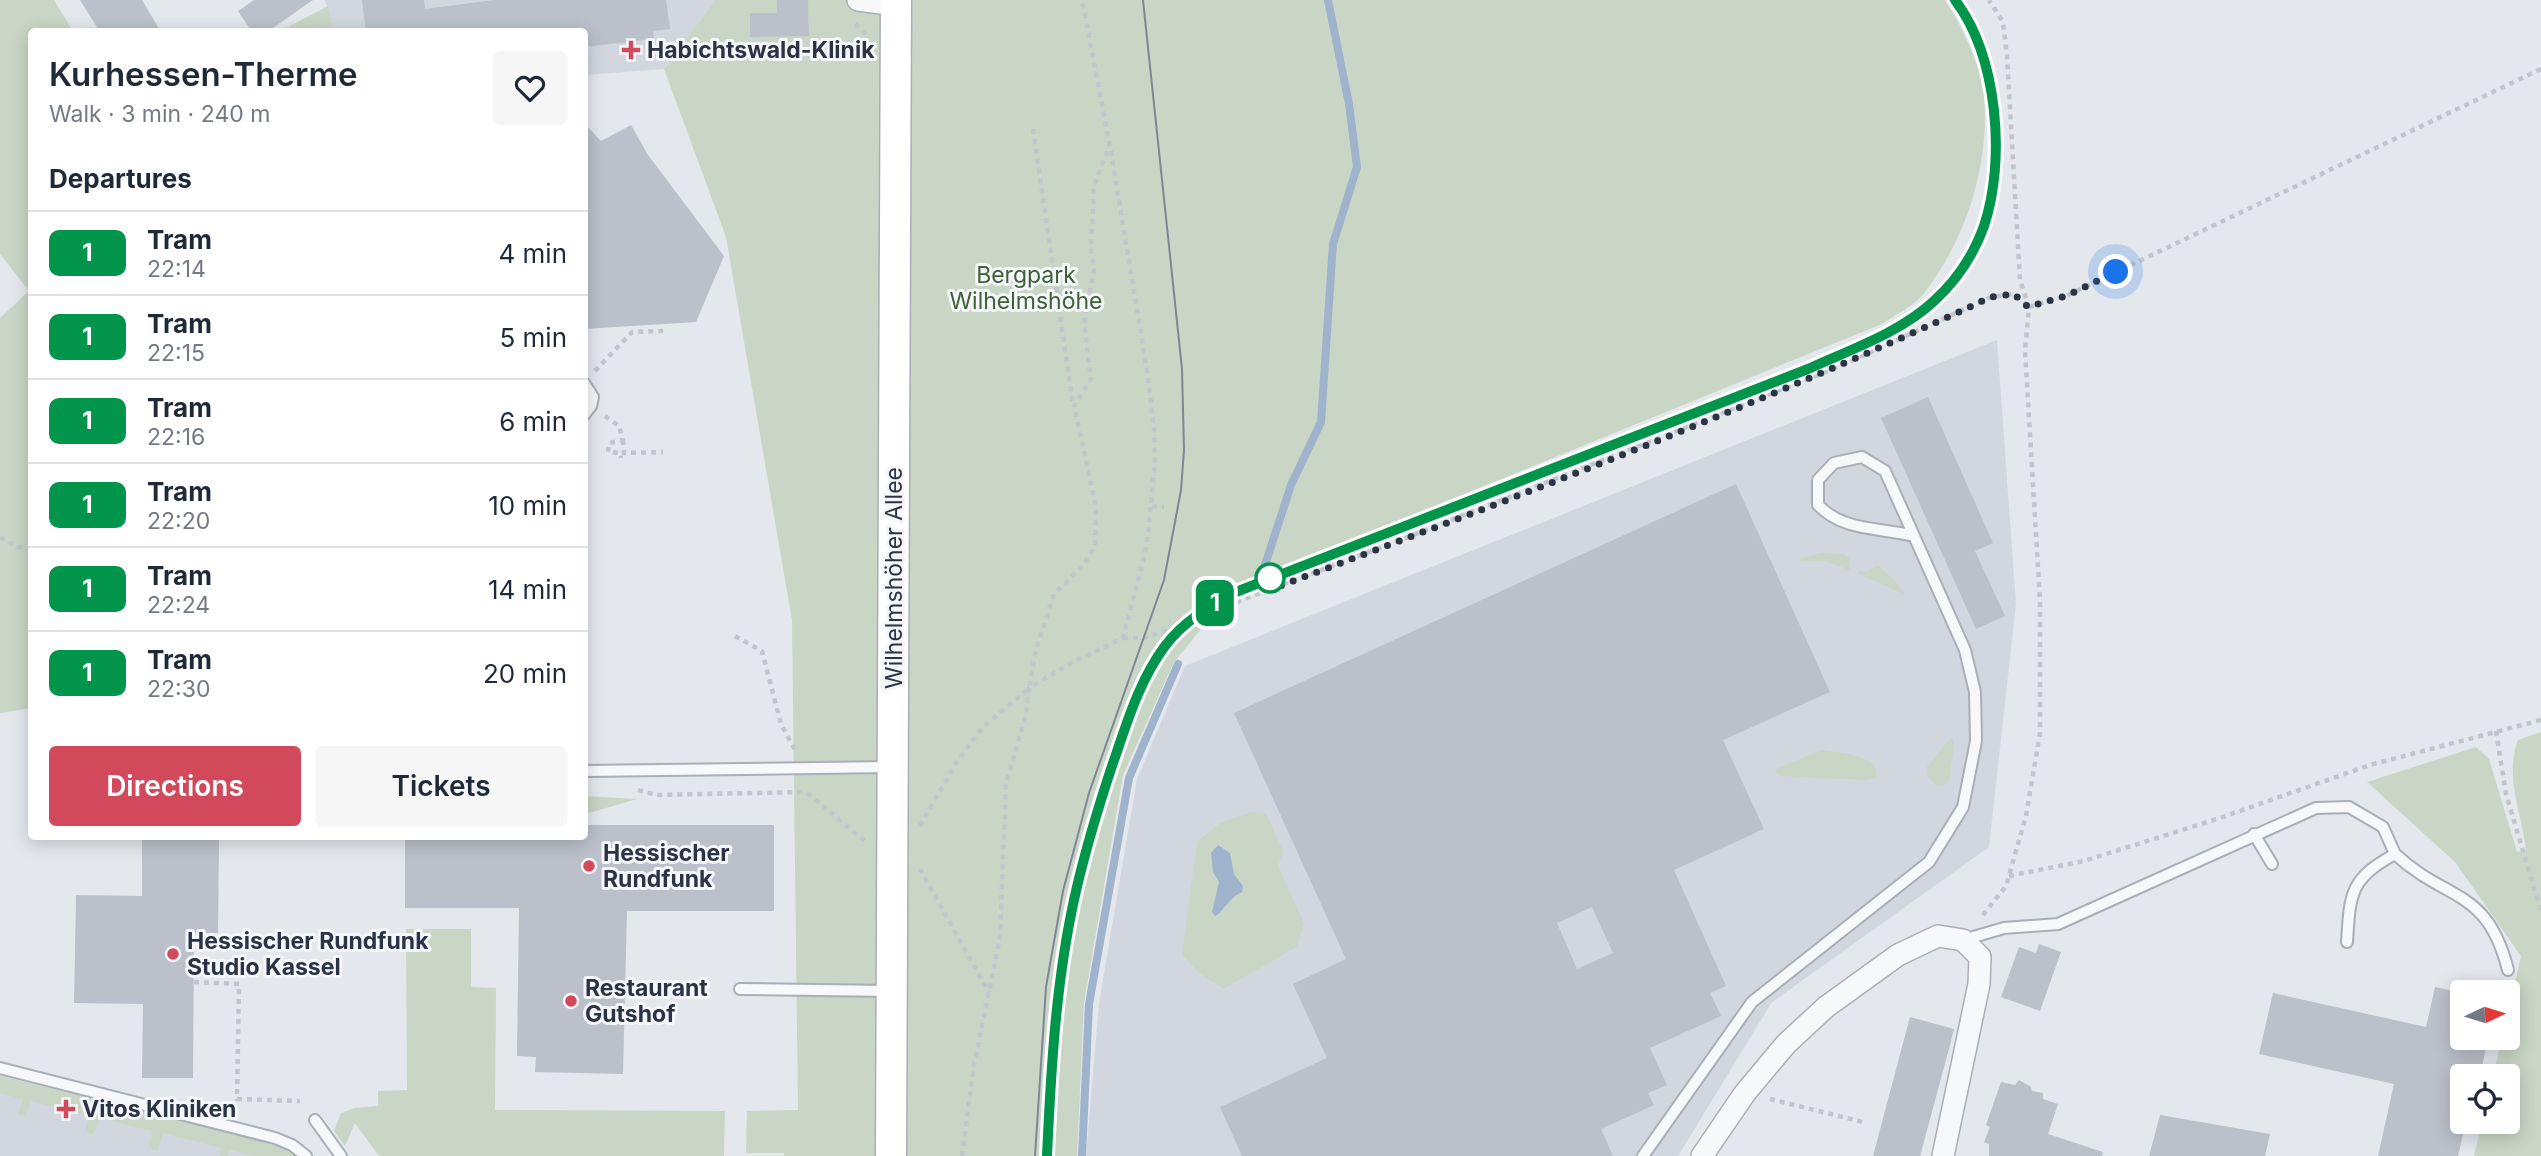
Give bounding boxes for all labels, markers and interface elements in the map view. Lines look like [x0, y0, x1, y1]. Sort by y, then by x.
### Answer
place label: Habichtswald-Klinik [647, 36, 875, 64]
marker: Habichtswald-Klinik [621, 40, 641, 60]
button: heart [493, 51, 567, 125]
text: Kurhessen-Therme [49, 54, 358, 94]
text: Walk · 3 min · 240 m [49, 100, 270, 128]
text: Departures [49, 163, 192, 194]
text: Tram [147, 224, 212, 255]
text: 1 [82, 238, 93, 267]
text: 4 min [498, 238, 567, 269]
your location [2098, 254, 2133, 289]
text: 22:14 [147, 255, 206, 283]
park label: Bergpark Wilhelmshöhe [949, 261, 1103, 315]
text: Tram [147, 308, 212, 339]
text: 1 [82, 322, 93, 351]
text: 5 min [499, 322, 567, 353]
text: 22:15 [147, 339, 205, 367]
text: Tram [147, 392, 212, 423]
text: 1 [82, 406, 93, 435]
text: 6 min [499, 406, 567, 437]
text: 22:16 [147, 423, 205, 451]
street label: Wilhelmshöher Allee [880, 467, 908, 689]
text: Tram [147, 476, 212, 507]
text: 1 [82, 490, 93, 519]
text: 10 min [488, 490, 567, 521]
text: 22:20 [147, 507, 210, 535]
text: Tram [147, 560, 212, 591]
unlabelled marker [1255, 563, 1285, 593]
text: 1 [82, 574, 93, 603]
text: 14 min [488, 574, 567, 605]
line badge: 1 [1192, 580, 1238, 626]
text: 1 [1210, 588, 1220, 617]
text: 22:24 [147, 591, 210, 619]
text: Tram [147, 644, 212, 675]
text: 1 [82, 658, 93, 687]
text: 20 min [483, 658, 567, 689]
text: 22:30 [147, 675, 210, 703]
button: Directions [49, 746, 301, 826]
button: Tickets [315, 746, 567, 826]
place label: Hessischer Rundfunk [603, 839, 730, 893]
marker: Hessischer Rundfunk [581, 858, 597, 874]
place label: Hessischer Rundfunk Studio Kassel [187, 927, 429, 981]
marker: Hessischer Rundfunk Studio Kassel [165, 946, 181, 962]
place label: Restaurant Gutshof [585, 974, 708, 1028]
north arrow [2450, 980, 2520, 1050]
map controls [2450, 980, 2520, 1134]
marker: Restaurant Gutshof [563, 993, 579, 1009]
button: locate [2450, 1064, 2520, 1134]
place label: Vitos Kliniken [82, 1095, 236, 1123]
marker: Vitos Kliniken [56, 1099, 76, 1119]

